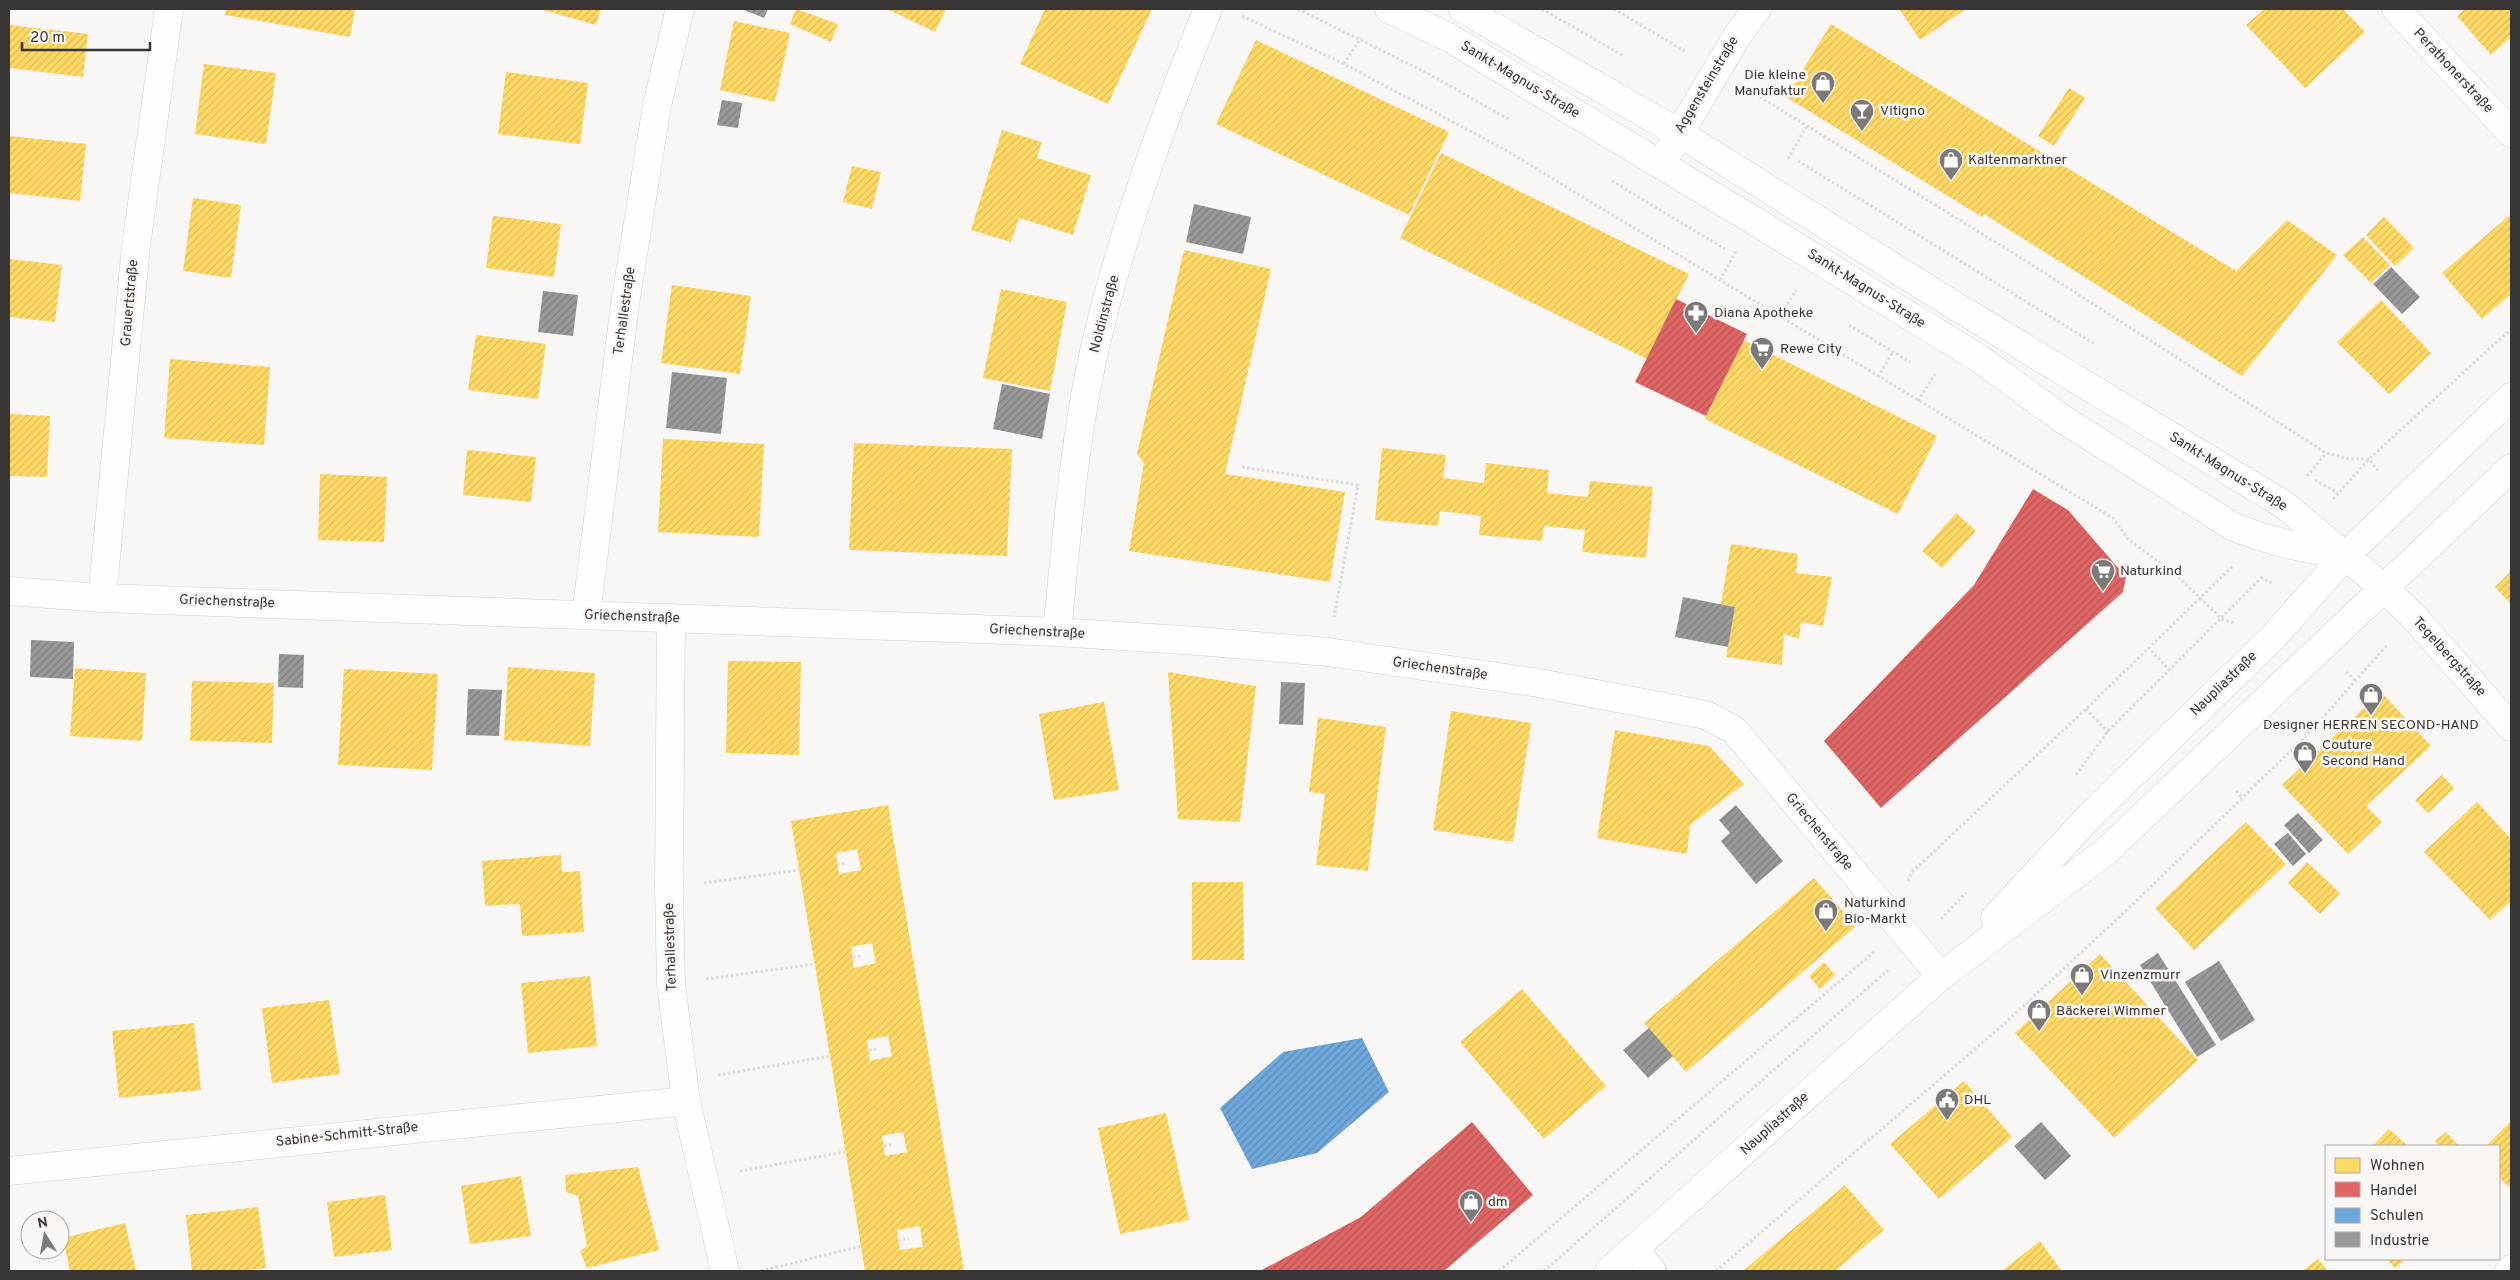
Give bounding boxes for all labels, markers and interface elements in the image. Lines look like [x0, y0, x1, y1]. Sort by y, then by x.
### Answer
scale bar [22, 20, 150, 52]
street label: Perathonerstraße [2409, 25, 2497, 117]
text: 20 m [30, 29, 65, 48]
street label: Aggensteinstraße [1671, 33, 1743, 137]
street label: Sankt-Magnus-Straße [1457, 38, 1583, 122]
place label: Die kleine Manufaktur [1734, 67, 1807, 100]
shop icon: Die kleine Manufaktur [1810, 70, 1836, 104]
bar icon: Vitigno [1849, 98, 1875, 132]
place label: Vitigno [1880, 103, 1925, 120]
shop icon: Kaltenmarktner [1938, 147, 1964, 181]
place label: Kaltenmarktner [1968, 152, 2068, 169]
street label: Sankt-Magnus-Straße [1804, 246, 1928, 332]
street label: Grauertstraße [118, 259, 142, 347]
street label: Terhallestraße [610, 266, 640, 356]
street label: Noldinstraße [1086, 273, 1124, 355]
pharmacy icon: Diana Apotheke [1683, 300, 1709, 334]
place label: Diana Apotheke [1714, 305, 1813, 322]
supermarket icon: Rewe City [1749, 336, 1775, 370]
place label: Rewe City [1780, 341, 1842, 358]
street label: Sankt-Magnus-Straße [2166, 429, 2290, 515]
supermarket icon: Naturkind [2090, 558, 2116, 592]
place label: Naturkind [2120, 563, 2182, 580]
street label: Griechenstraße [179, 592, 275, 612]
street label: Griechenstraße [584, 607, 680, 627]
street label: Tegelbergstraße [2409, 614, 2489, 700]
street label: Griechenstraße [989, 621, 1085, 643]
street label: Naupliastraße [2187, 648, 2261, 720]
street label: Griechenstraße [1391, 654, 1489, 684]
shop icon: Designer HERREN SECOND-HAND [2358, 682, 2384, 716]
place label: Designer HERREN SECOND-HAND [2263, 717, 2479, 734]
place label: Couture Second Hand [2322, 737, 2405, 770]
shop icon: Couture Second Hand [2292, 740, 2318, 774]
street label: Griechenstraße [1782, 790, 1856, 874]
place label: Naturkind Bio-Markt [1844, 895, 1906, 928]
shop icon: Naturkind Bio-Markt [1813, 898, 1839, 932]
street label: Terhallestraße [661, 902, 681, 992]
shop icon: Vinzenzmurr [2069, 962, 2095, 996]
place label: Vinzenzmurr [2100, 967, 2181, 984]
shop icon: Bäckerei Wimmer [2026, 998, 2052, 1032]
place label: Bäckerei Wimmer [2056, 1003, 2167, 1020]
public building icon: DHL [1934, 1087, 1960, 1121]
street label: Naupliastraße [1737, 1089, 1813, 1159]
place label: DHL [1964, 1092, 1991, 1109]
street label: Sabine-Schmitt-Straße [275, 1119, 419, 1151]
legend [2325, 1145, 2500, 1260]
text: Wohnen [2370, 1157, 2425, 1176]
text: Handel [2370, 1182, 2417, 1201]
shop icon: dm [1458, 1189, 1484, 1223]
place label: dm [1488, 1194, 1508, 1211]
text: Schulen [2370, 1207, 2424, 1226]
north arrow [20, 1210, 70, 1260]
text: N [36, 1214, 49, 1233]
text: Industrie [2370, 1232, 2429, 1251]

